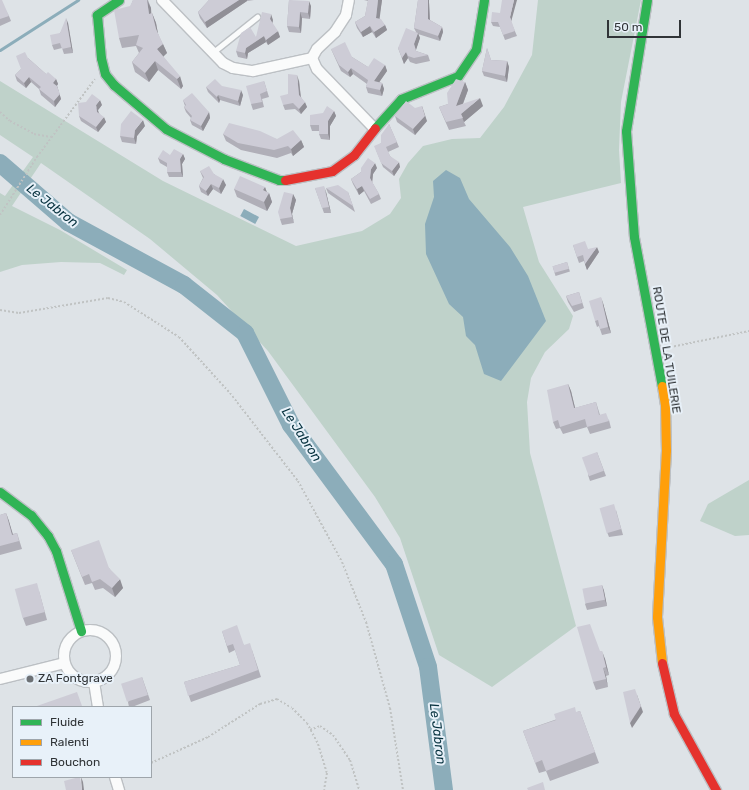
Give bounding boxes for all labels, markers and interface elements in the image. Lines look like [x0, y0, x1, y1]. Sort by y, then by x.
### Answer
scale bar [609, 12, 683, 38]
text: 50 m [614, 20, 642, 34]
water label: Le Jabron [23, 181, 81, 231]
street label: ROUTE DE LA TUILERIE [649, 285, 683, 415]
water label: Le Jabron [278, 405, 324, 465]
place label: ZA Fontgrave [38, 672, 113, 686]
marker: ZA Fontgrave [25, 674, 35, 684]
water label: Le Jabron [426, 703, 448, 765]
legend [12, 706, 152, 778]
text: Fluide [50, 715, 84, 729]
text: Ralenti [50, 735, 89, 749]
text: Bouchon [50, 755, 100, 769]

